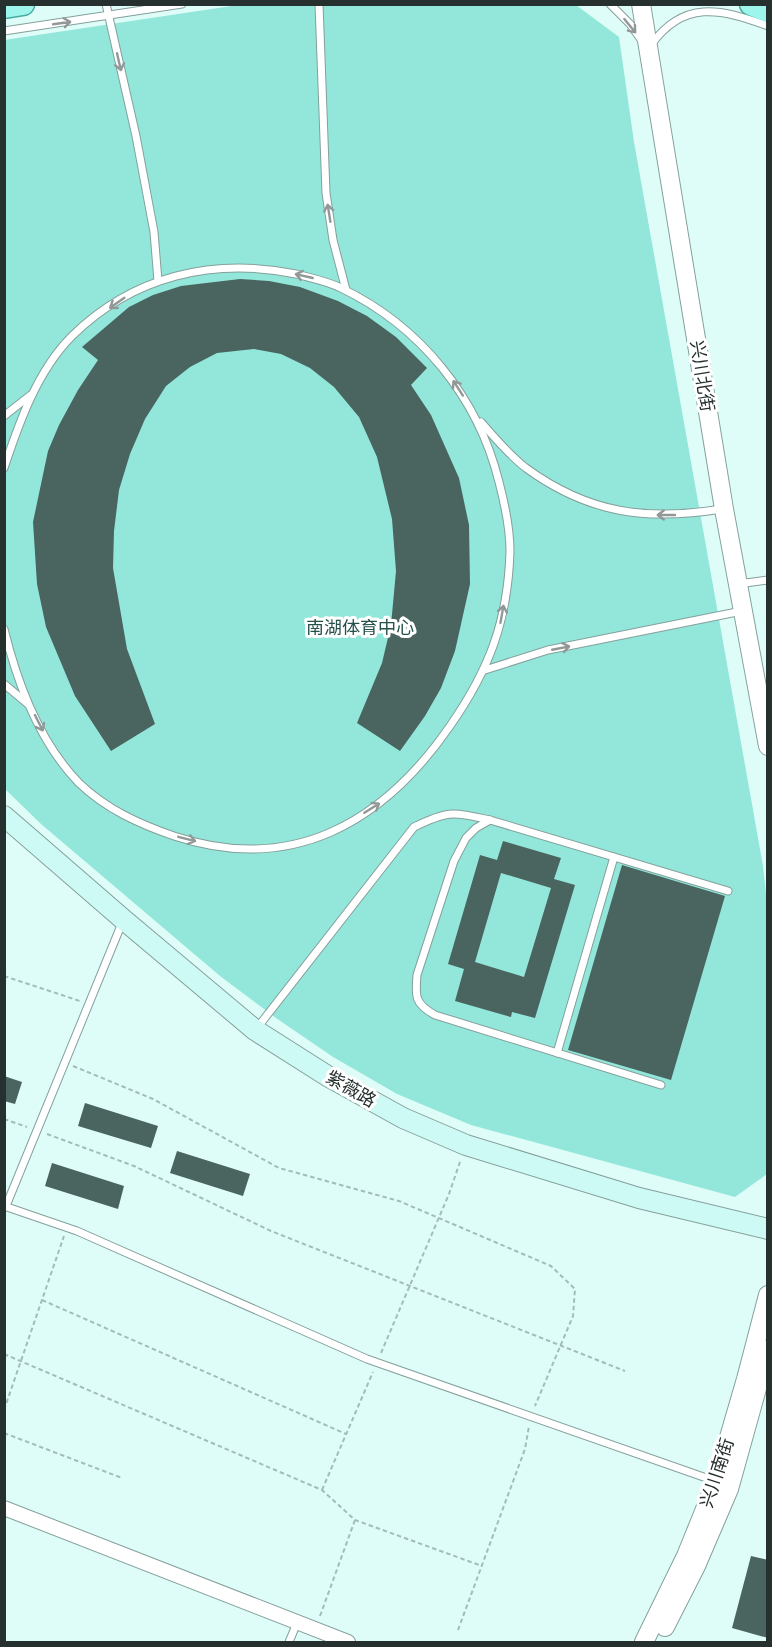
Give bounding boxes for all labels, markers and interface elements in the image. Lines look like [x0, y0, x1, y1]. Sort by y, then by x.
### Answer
one-way arrow [52, 17, 72, 28]
one-way arrow [624, 18, 637, 34]
one-way arrow [113, 52, 125, 71]
one-way arrow [323, 203, 334, 223]
one-way arrow [295, 270, 314, 281]
one-way arrow [109, 297, 125, 309]
street label: 兴川北街 [686, 339, 719, 413]
one-way arrow [452, 380, 464, 397]
one-way arrow [657, 509, 677, 521]
one-way arrow [497, 605, 508, 624]
park label: 南湖体育中心 [306, 616, 414, 639]
one-way arrow [551, 642, 570, 653]
one-way arrow [33, 714, 45, 732]
one-way arrow [363, 802, 380, 814]
one-way arrow [177, 834, 196, 846]
street label: 紫薇路 [322, 1065, 380, 1112]
street label: 兴川南街 [694, 1435, 739, 1511]

